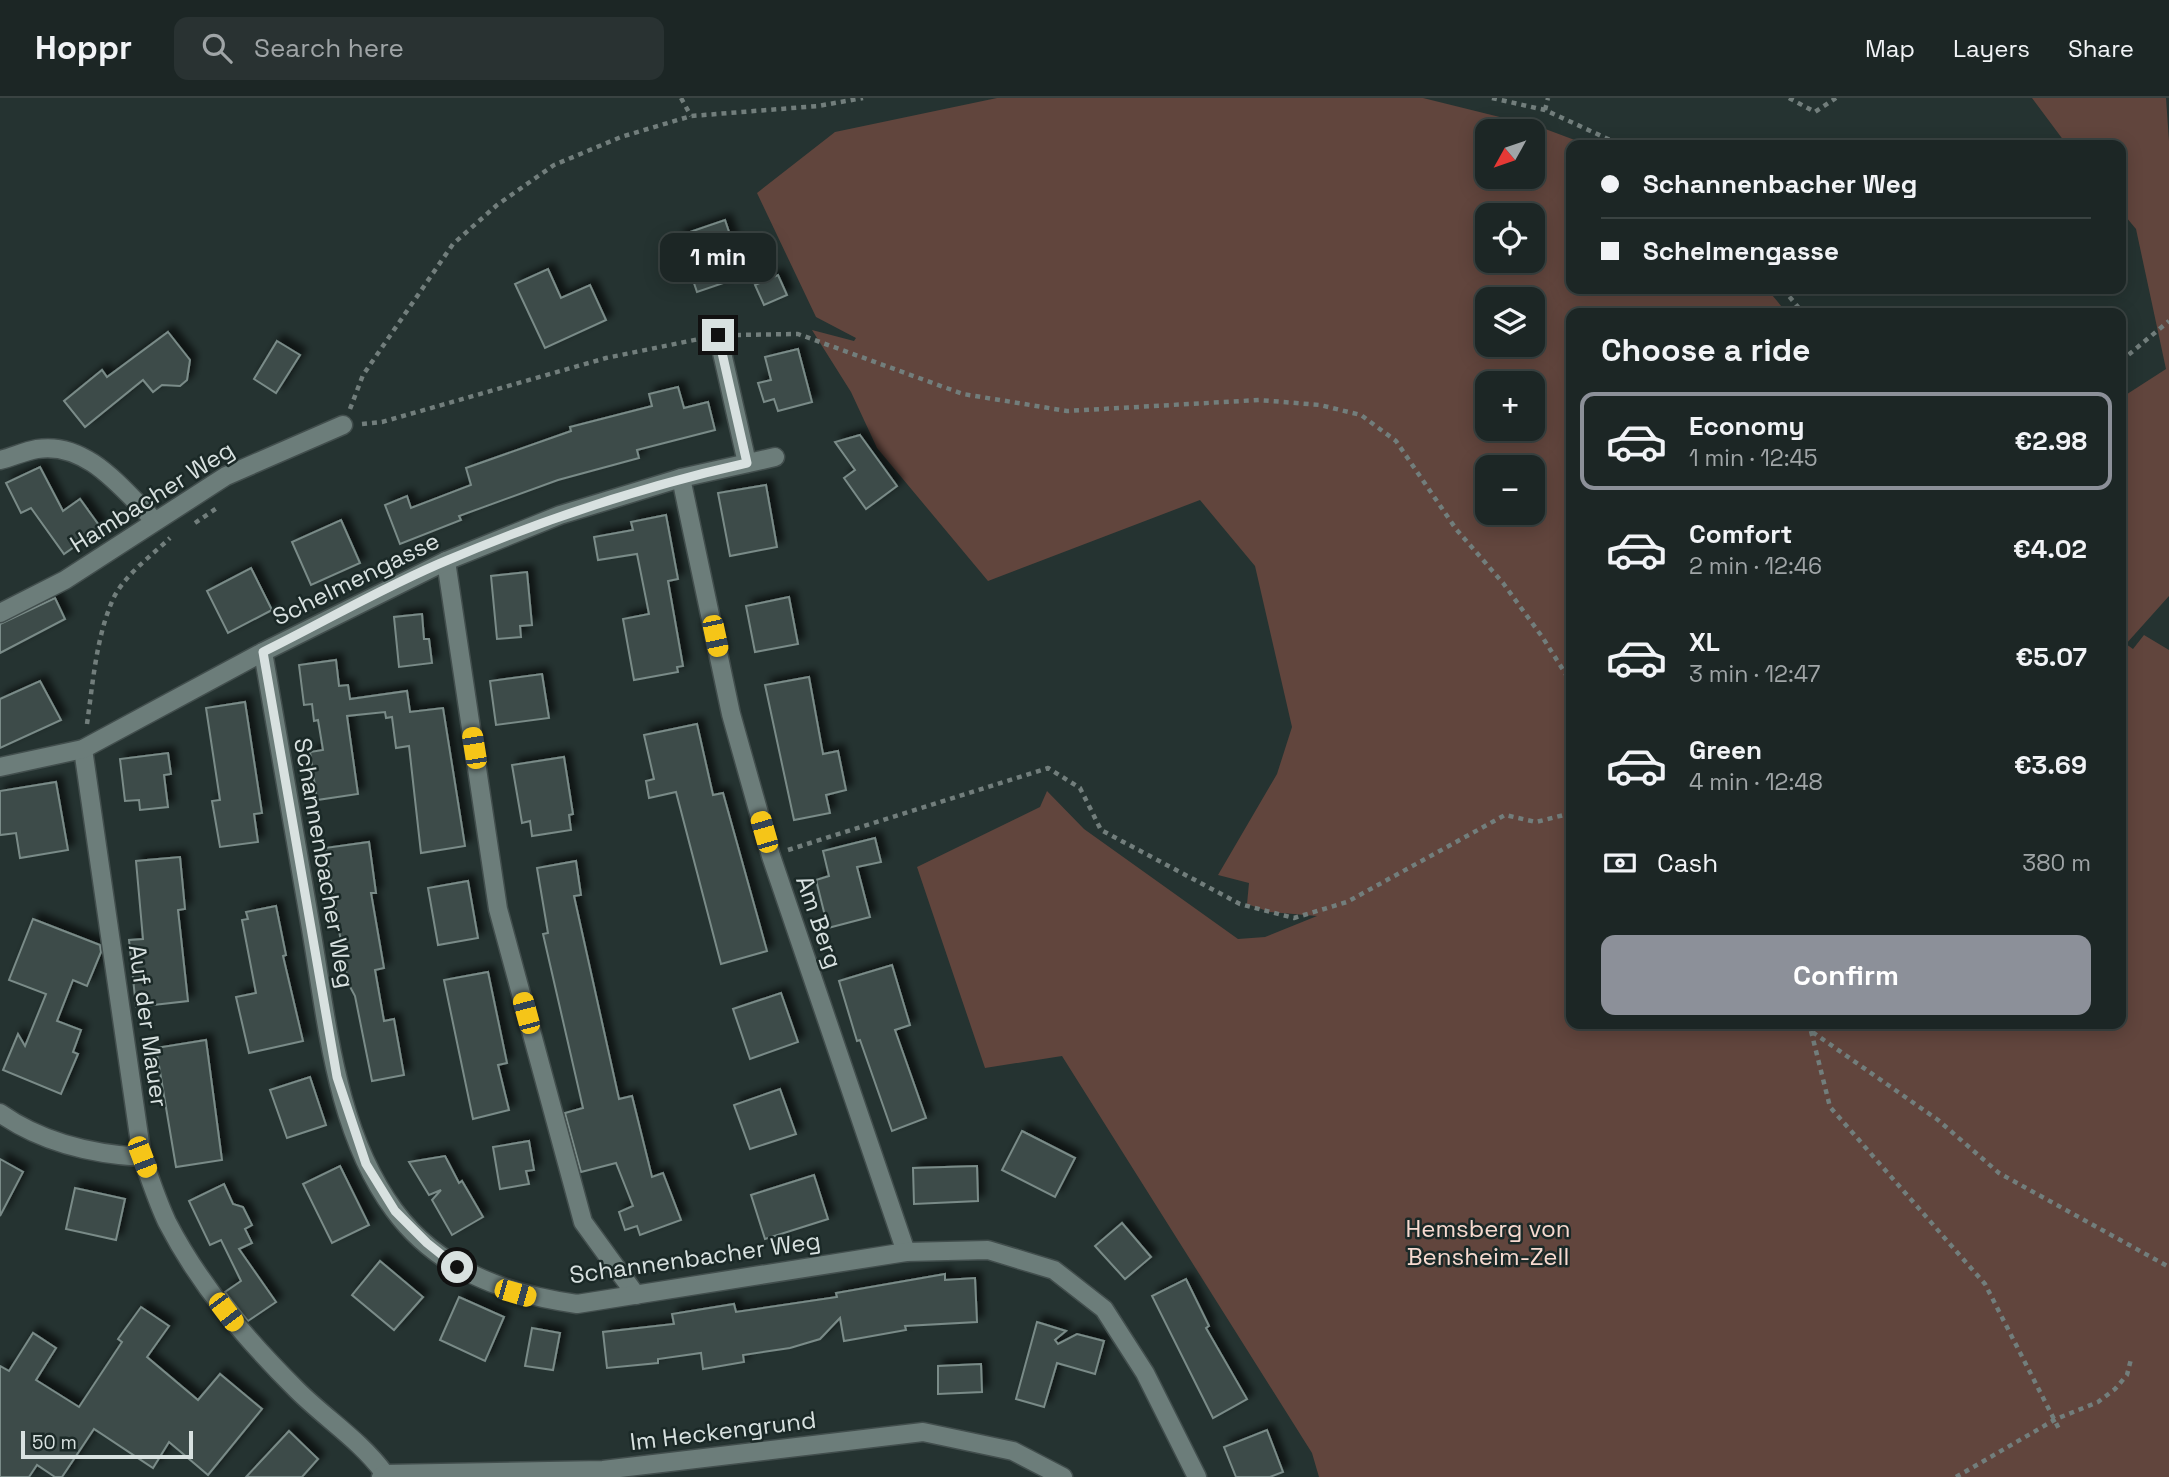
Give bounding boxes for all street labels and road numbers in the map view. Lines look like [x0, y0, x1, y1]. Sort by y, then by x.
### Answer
street label: Hambacher Weg [64, 434, 240, 559]
street label: Schelmengasse [267, 525, 444, 632]
street label: Schannenbacher Weg [287, 735, 362, 990]
street label: Am Berg [789, 871, 850, 972]
street label: Auf der Mauer [122, 943, 175, 1109]
street label: Schannenbacher Weg [567, 1225, 823, 1290]
street label: Im Heckengrund [628, 1404, 818, 1457]

